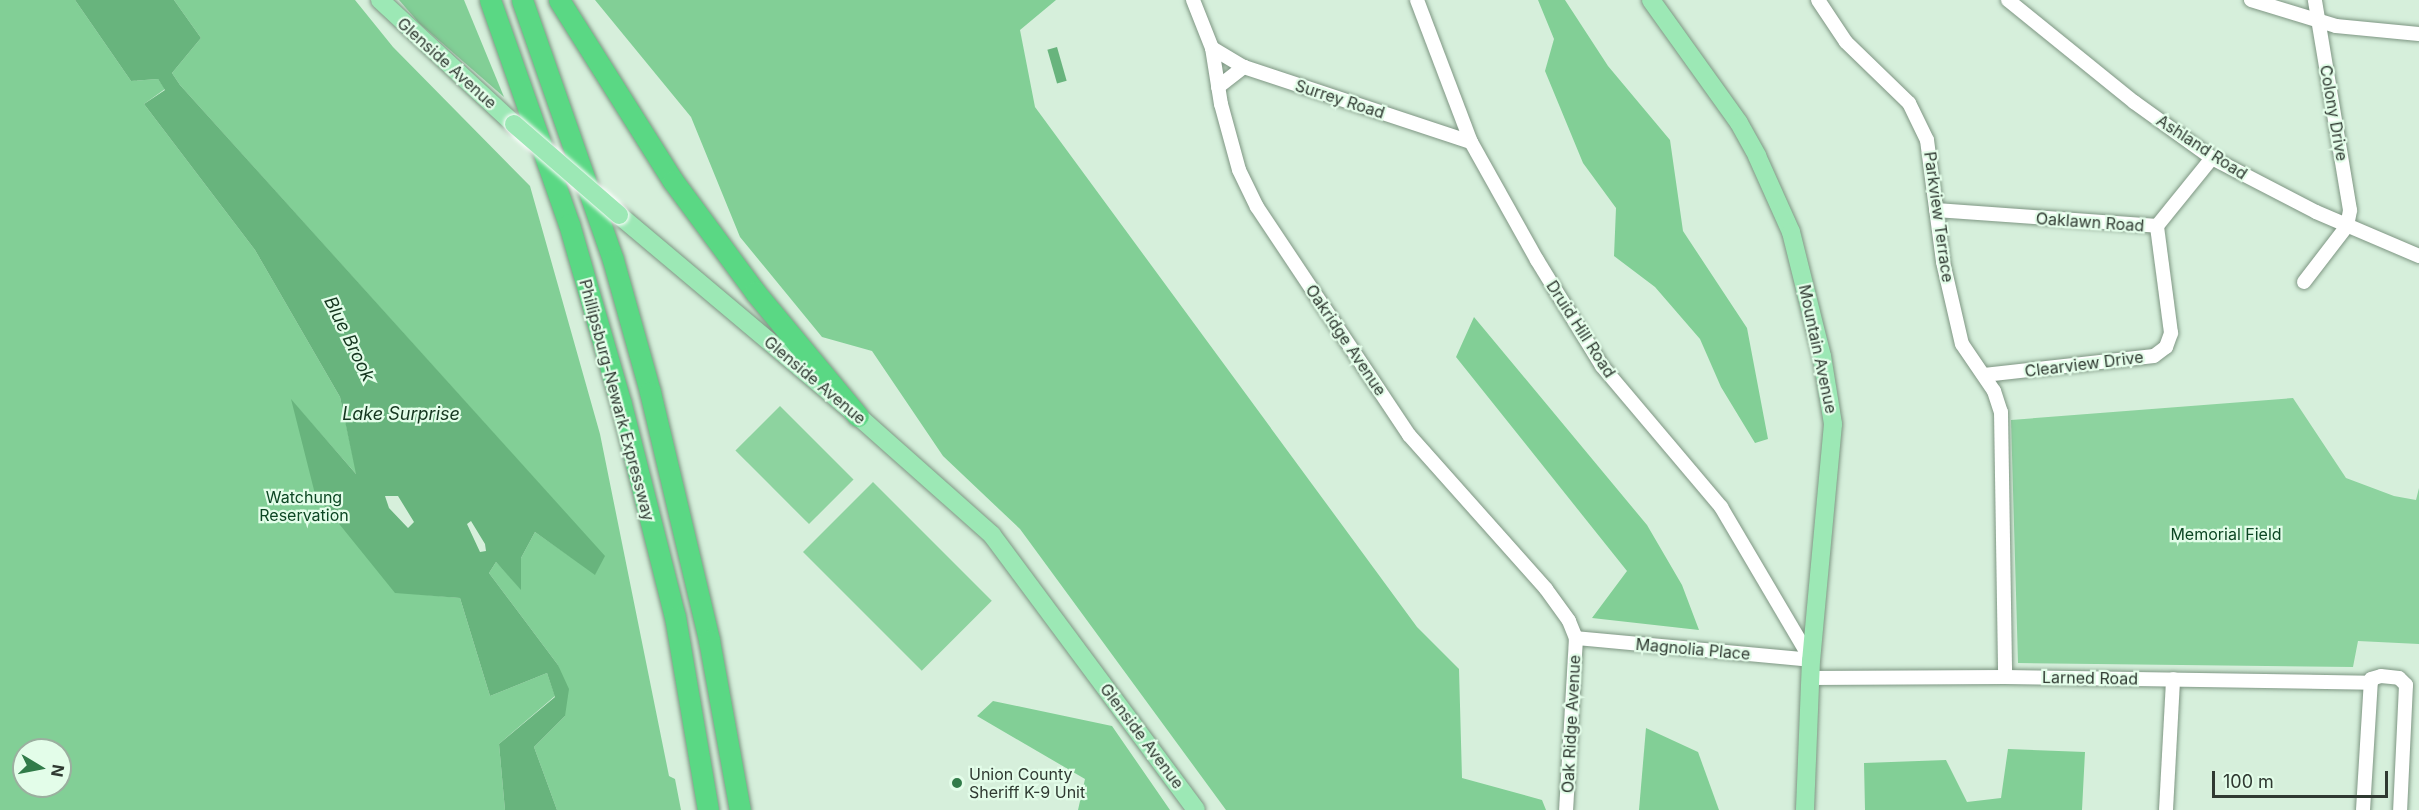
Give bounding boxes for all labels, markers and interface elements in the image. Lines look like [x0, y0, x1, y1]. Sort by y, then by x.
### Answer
street label: Glenside Avenue [393, 13, 501, 113]
street label: Colony Drive [2316, 63, 2352, 163]
street label: Surrey Road [1293, 76, 1387, 122]
street label: Ashland Road [2153, 111, 2251, 183]
street label: Parkview Terrace [1920, 150, 1958, 284]
street label: Oaklawn Road [2035, 209, 2145, 235]
street label: Phillipsburg-Newark Expressway [575, 277, 659, 523]
street label: Druid Hill Road [1543, 277, 1619, 381]
street label: Oakridge Avenue [1302, 281, 1390, 399]
street label: Mountain Avenue [1795, 283, 1841, 415]
water label: Blue Brook [319, 293, 379, 385]
street label: Glenside Avenue [760, 332, 870, 428]
street label: Clearview Drive [2024, 347, 2144, 381]
water label: Lake Surprise [342, 403, 460, 425]
park label: Watchung Reservation [259, 487, 349, 525]
park label: Memorial Field [2170, 524, 2282, 544]
street label: Magnolia Place [1635, 634, 1751, 664]
street label: Oak Ridge Avenue [1558, 654, 1584, 794]
street label: Larned Road [2042, 668, 2138, 688]
street label: Glenside Avenue [1096, 680, 1188, 792]
north arrow [12, 738, 72, 798]
scale bar [2215, 759, 2390, 797]
text: N [47, 763, 69, 779]
place label: Union County Sheriff K-9 Unit [969, 764, 1085, 802]
text: 100 m [2223, 771, 2274, 792]
marker: Union County Sheriff K-9 Unit [950, 776, 964, 790]

